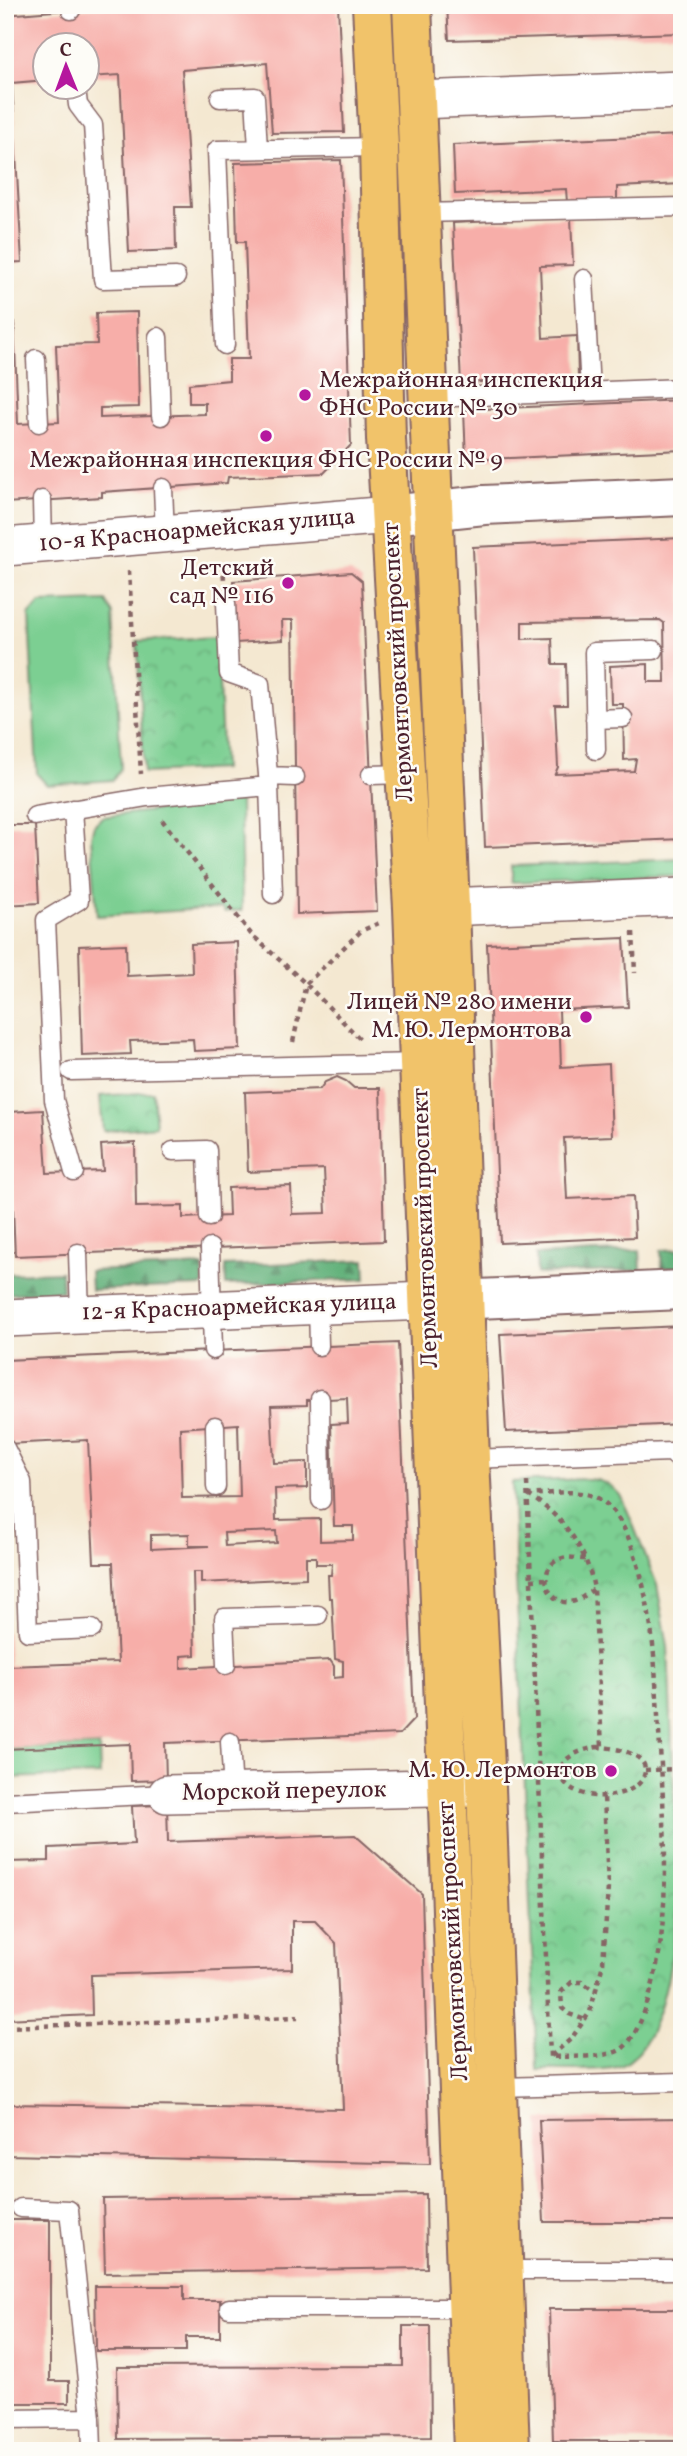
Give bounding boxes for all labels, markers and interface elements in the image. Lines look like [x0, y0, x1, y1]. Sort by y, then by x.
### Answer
north arrow [32, 32, 102, 102]
text: С [59, 38, 72, 64]
place label: Межрайонная инспекция ФНС России № 30 [319, 364, 603, 426]
marker: Межрайонная инспекция ФНС России № 30 [297, 387, 313, 403]
marker: Межрайонная инспекция ФНС России № 9 [258, 428, 274, 444]
place label: Межрайонная инспекция ФНС России № 9 [29, 444, 503, 478]
street label: 10-я Красноармейская улица [37, 500, 357, 562]
street label: Лермонтовский проспект [375, 521, 423, 803]
place label: Детский сад № 116 [169, 552, 274, 614]
marker: Детский сад № 116 [280, 575, 296, 591]
place label: Лицей № 280 имени М. Ю. Лермонтова [347, 986, 572, 1048]
marker: Лицей № 280 имени М. Ю. Лермонтова [578, 1009, 594, 1025]
street label: Лермонтовский проспект [404, 1087, 448, 1369]
street label: 12-я Красноармейская улица [81, 1286, 397, 1330]
place label: М. Ю. Лермонтов [408, 1754, 597, 1788]
marker: М. Ю. Лермонтов [603, 1763, 619, 1779]
street label: Морской переулок [181, 1773, 387, 1811]
street label: Лермонтовский проспект [430, 1800, 478, 2082]

